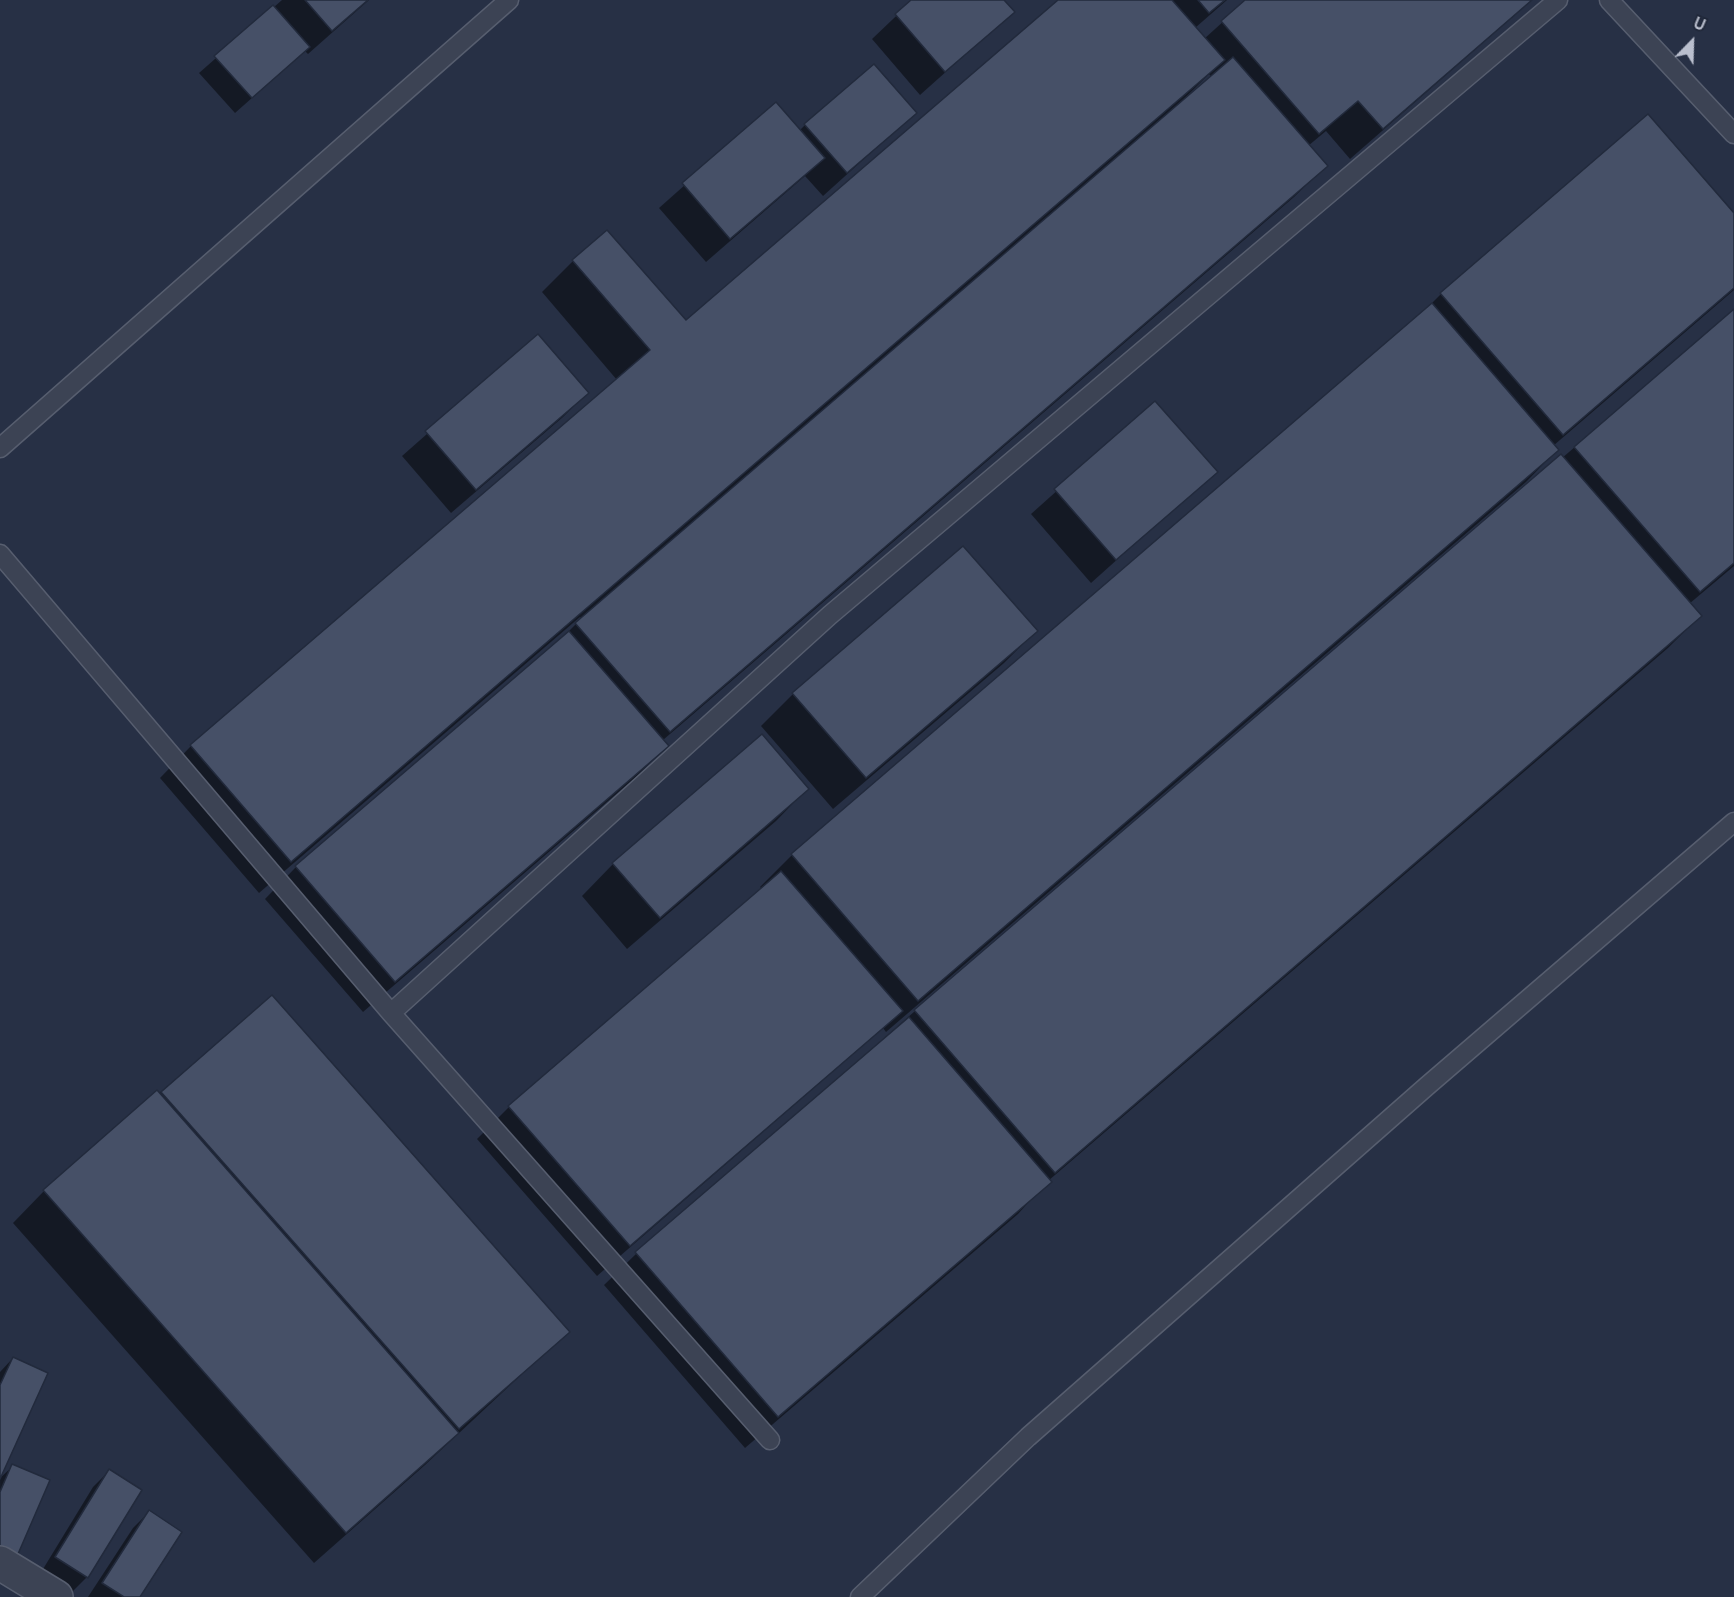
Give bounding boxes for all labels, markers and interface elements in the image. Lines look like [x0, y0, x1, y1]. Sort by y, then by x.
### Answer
north arrow [1662, 12, 1722, 72]
text: U [1690, 14, 1708, 37]

